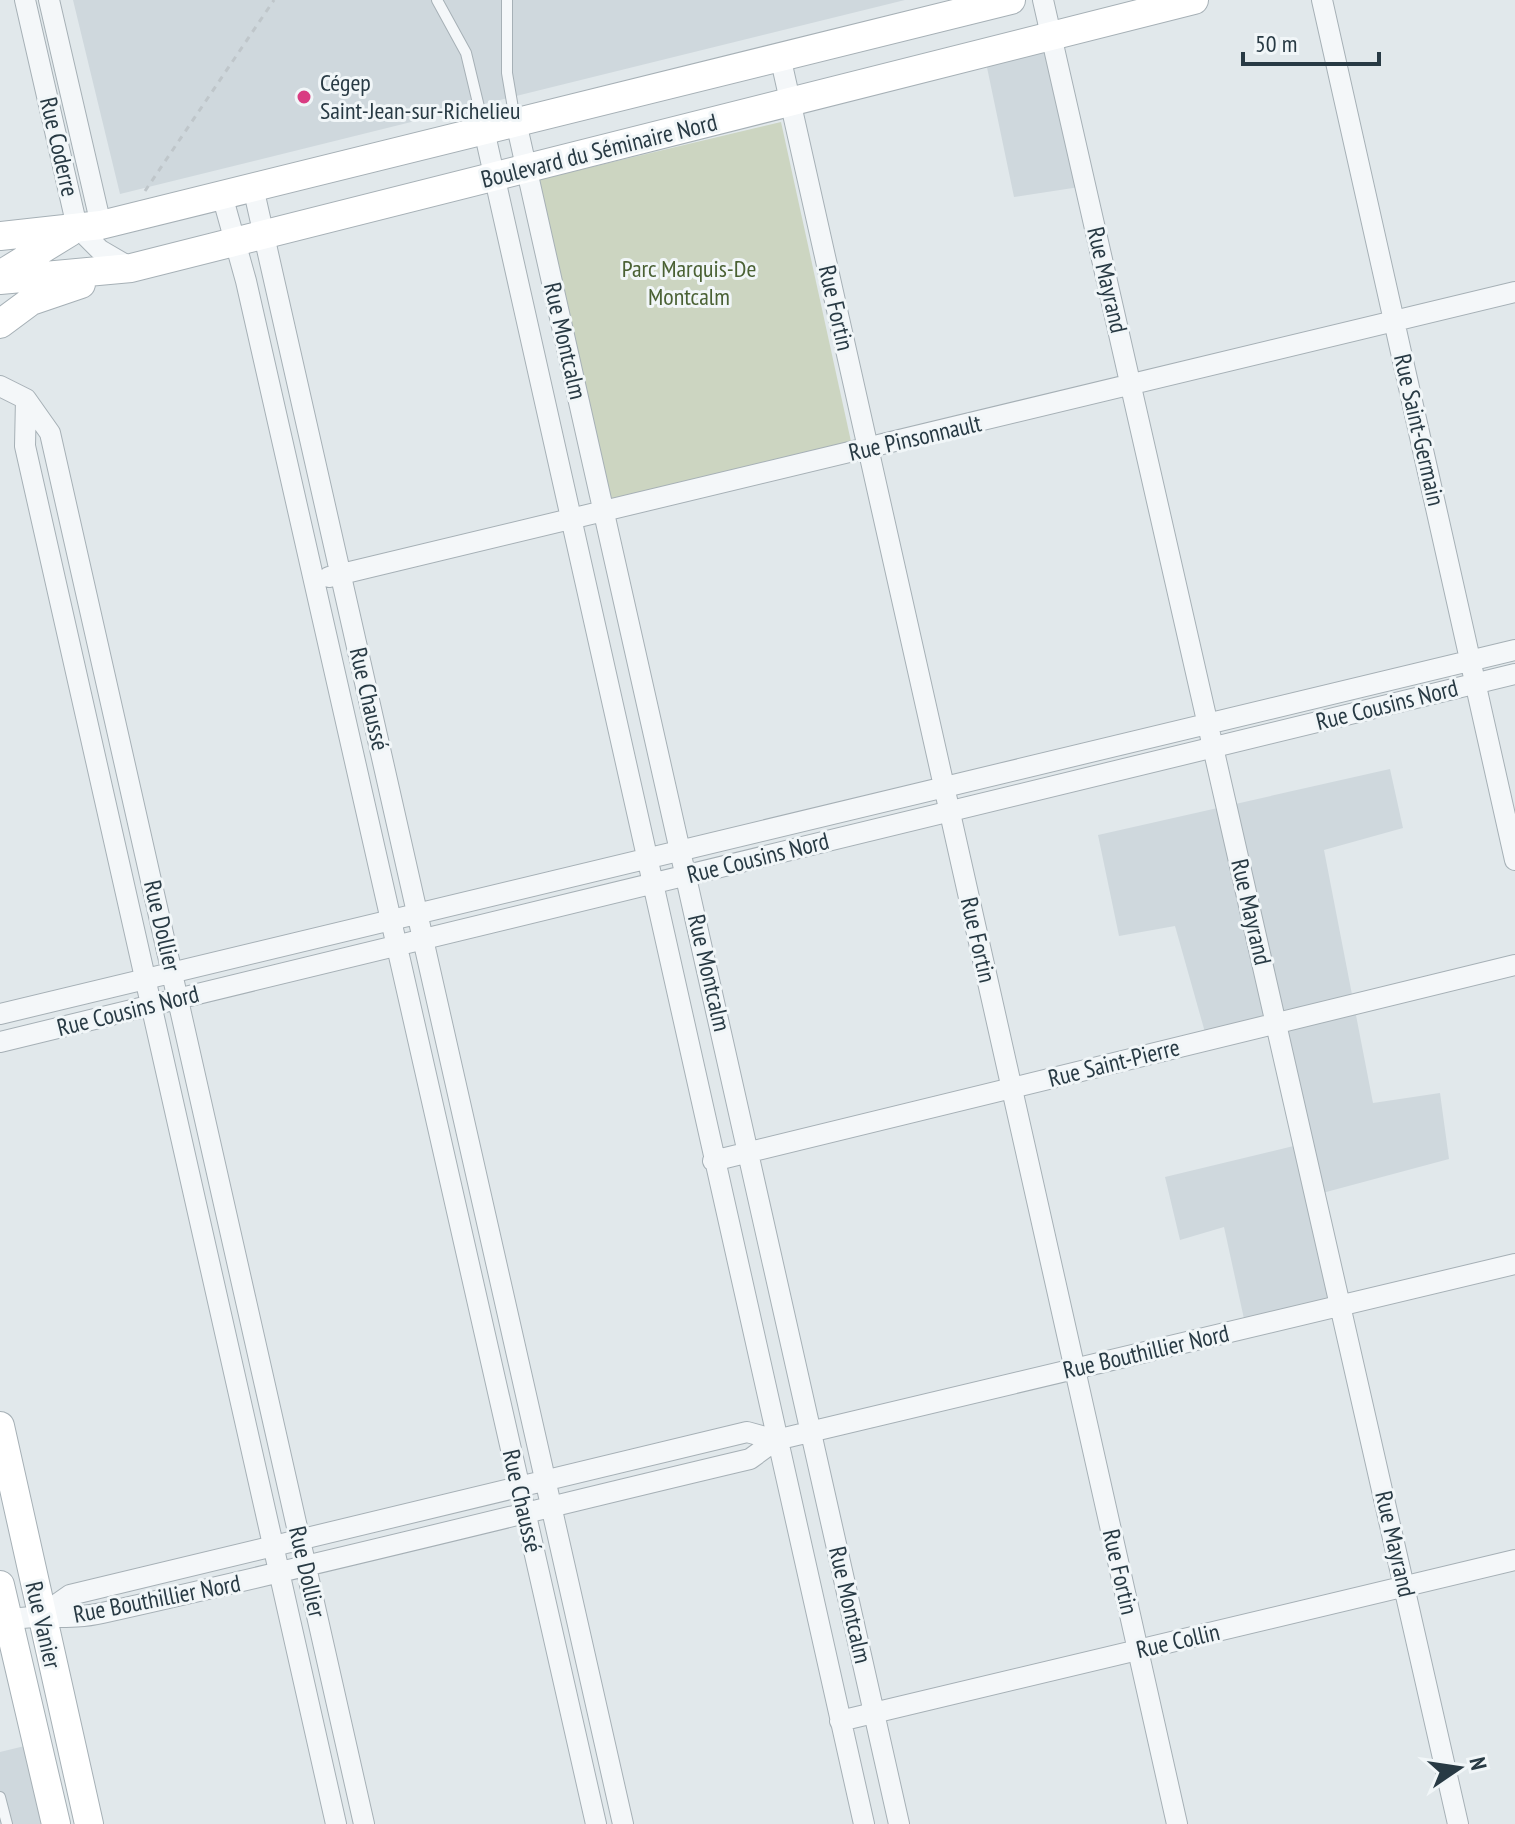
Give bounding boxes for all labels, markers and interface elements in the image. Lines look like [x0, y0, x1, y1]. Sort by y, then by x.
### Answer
scale bar [1243, 16, 1379, 66]
text: 50 m [1255, 28, 1297, 59]
place label: Cégep Saint-Jean-sur-Richelieu [320, 67, 520, 126]
marker: Cégep Saint-Jean-sur-Richelieu [295, 88, 313, 106]
street label: Rue Coderre [33, 94, 86, 200]
street label: Boulevard du Séminaire Nord [478, 106, 720, 195]
street label: Rue Mayrand [1080, 224, 1135, 336]
park label: Parc Marquis-De Montcalm [622, 253, 756, 312]
street label: Rue Fortin [812, 262, 861, 354]
street label: Rue Montcalm [537, 279, 594, 402]
street label: Rue Saint-Germain [1387, 351, 1452, 509]
street label: Rue Pinsonnault [846, 407, 985, 468]
street label: Rue Chaussé [343, 644, 396, 753]
street label: Rue Cousins Nord [1313, 672, 1461, 737]
street label: Rue Cousins Nord [684, 825, 832, 890]
street label: Rue Mayrand [1224, 856, 1279, 968]
street label: Rue Dollier [137, 877, 188, 975]
street label: Rue Fortin [954, 894, 1003, 986]
street label: Rue Montcalm [681, 911, 738, 1034]
street label: Rue Cousins Nord [54, 978, 202, 1043]
street label: Rue Saint-Pierre [1045, 1031, 1183, 1094]
street label: Rue Bouthillier Nord [1060, 1317, 1232, 1386]
street label: Rue Chaussé [496, 1446, 549, 1555]
street label: Rue Mayrand [1368, 1488, 1423, 1600]
street label: Rue Dollier [282, 1523, 333, 1621]
street label: Rue Fortin [1096, 1526, 1145, 1618]
street label: Rue Montcalm [822, 1543, 879, 1666]
street label: Rue Bouthillier Nord [71, 1567, 243, 1630]
street label: Rue Vanier [18, 1578, 69, 1672]
street label: Rue Collin [1133, 1616, 1223, 1665]
north arrow [1419, 1728, 1499, 1808]
text: N [1464, 1755, 1493, 1772]

